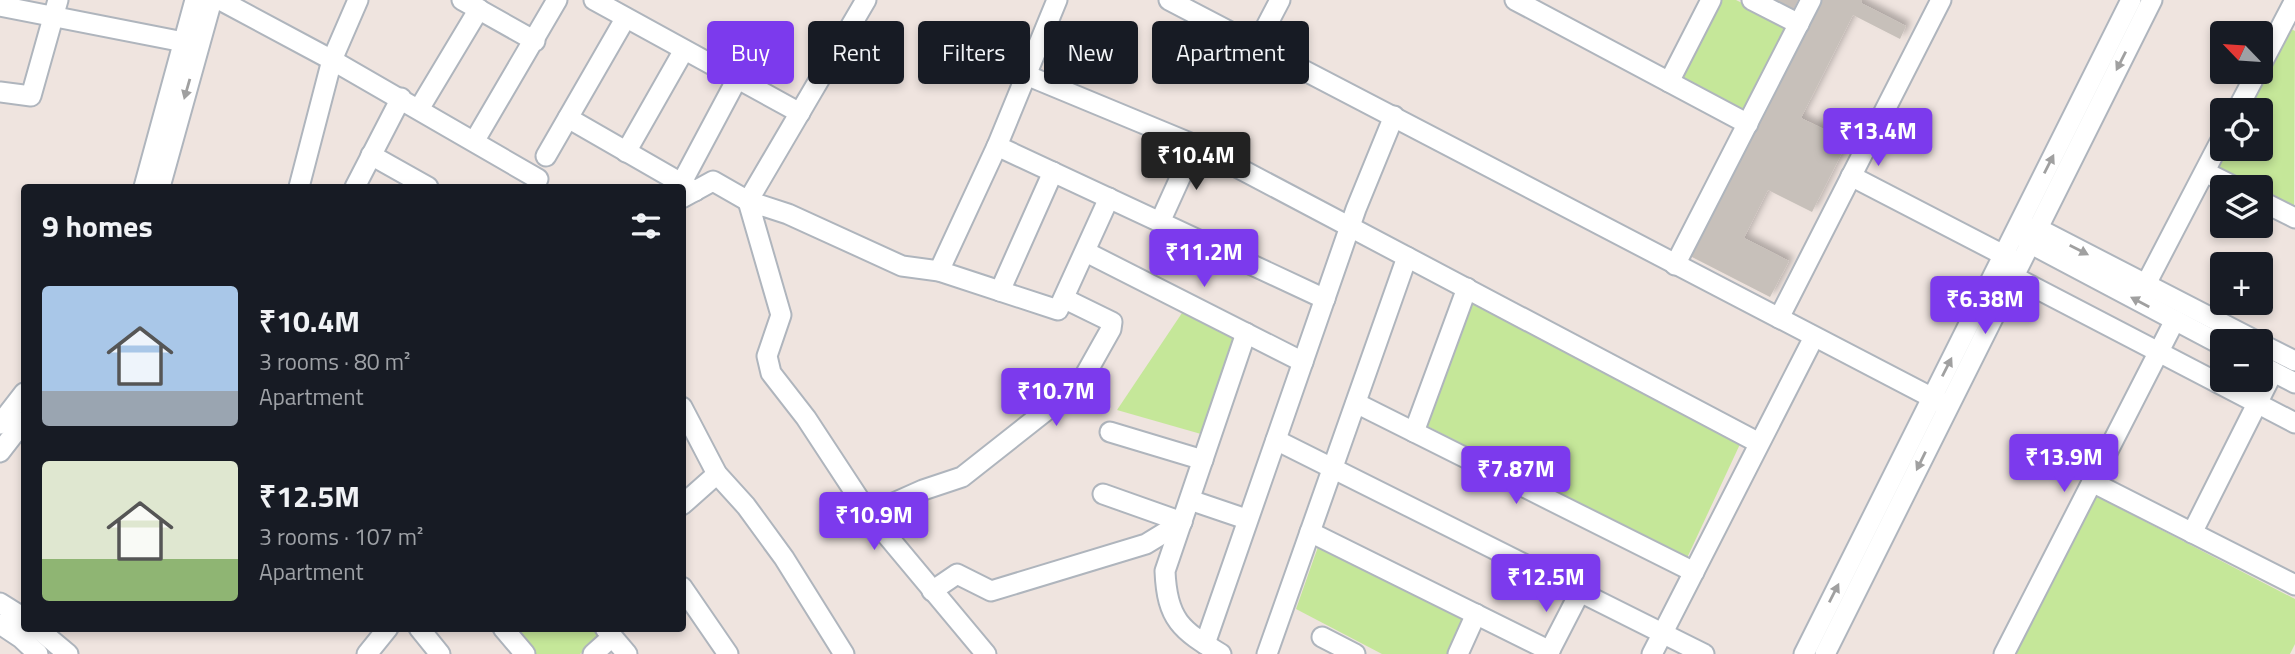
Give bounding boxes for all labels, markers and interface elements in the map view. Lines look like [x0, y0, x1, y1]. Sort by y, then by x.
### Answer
chip: Buy [707, 21, 794, 84]
chip: Rent [808, 21, 904, 84]
chip: Filters [918, 21, 1030, 84]
chip: New [1044, 21, 1138, 84]
chip: Apartment [1152, 21, 1309, 84]
north arrow [2210, 21, 2273, 84]
map controls [2210, 21, 2273, 392]
one-way arrow [2116, 51, 2127, 71]
one-way arrow [181, 79, 192, 101]
button: locate [2210, 98, 2273, 161]
pin: ₹13.4M [1821, 108, 1935, 168]
text: ₹13.4M [1839, 113, 1917, 148]
pin: ₹10.4M [1139, 132, 1253, 192]
text: ₹10.4M [1157, 137, 1235, 172]
one-way arrow [2043, 154, 2054, 174]
button: layers [2210, 175, 2273, 238]
text: 9 homes [42, 203, 153, 249]
icon: filters [627, 207, 665, 245]
pin: ₹11.2M [1147, 230, 1261, 289]
text: ₹11.2M [1165, 234, 1243, 269]
one-way arrow [2069, 245, 2089, 256]
button: + [2210, 252, 2273, 315]
pin: ₹6.38M [1928, 276, 2042, 336]
text: ₹6.38M [1946, 281, 2024, 316]
one-way arrow [2130, 296, 2150, 308]
text: ₹10.4M [259, 298, 360, 344]
icon: home [98, 314, 182, 398]
button: − [2210, 329, 2273, 392]
text: 3 rooms · 80 m² [259, 344, 410, 379]
one-way arrow [1940, 357, 1952, 377]
pin: ₹10.7M [999, 368, 1113, 428]
text: ₹10.7M [1017, 373, 1095, 408]
text: Apartment [259, 379, 364, 414]
pin: ₹13.9M [2007, 434, 2121, 494]
text: ₹13.9M [2025, 439, 2103, 474]
pin: ₹7.87M [1459, 447, 1573, 506]
text: ₹7.87M [1477, 451, 1555, 486]
one-way arrow [1915, 451, 1926, 471]
text: ₹12.5M [259, 473, 360, 519]
icon: home [98, 489, 182, 573]
pin: ₹10.9M [817, 492, 931, 552]
text: ₹10.9M [835, 497, 913, 532]
text: 3 rooms · 107 m² [259, 519, 423, 554]
text: Apartment [259, 554, 364, 589]
pin: ₹12.5M [1489, 554, 1603, 614]
text: ₹12.5M [1507, 559, 1585, 594]
one-way arrow [1828, 583, 1840, 603]

